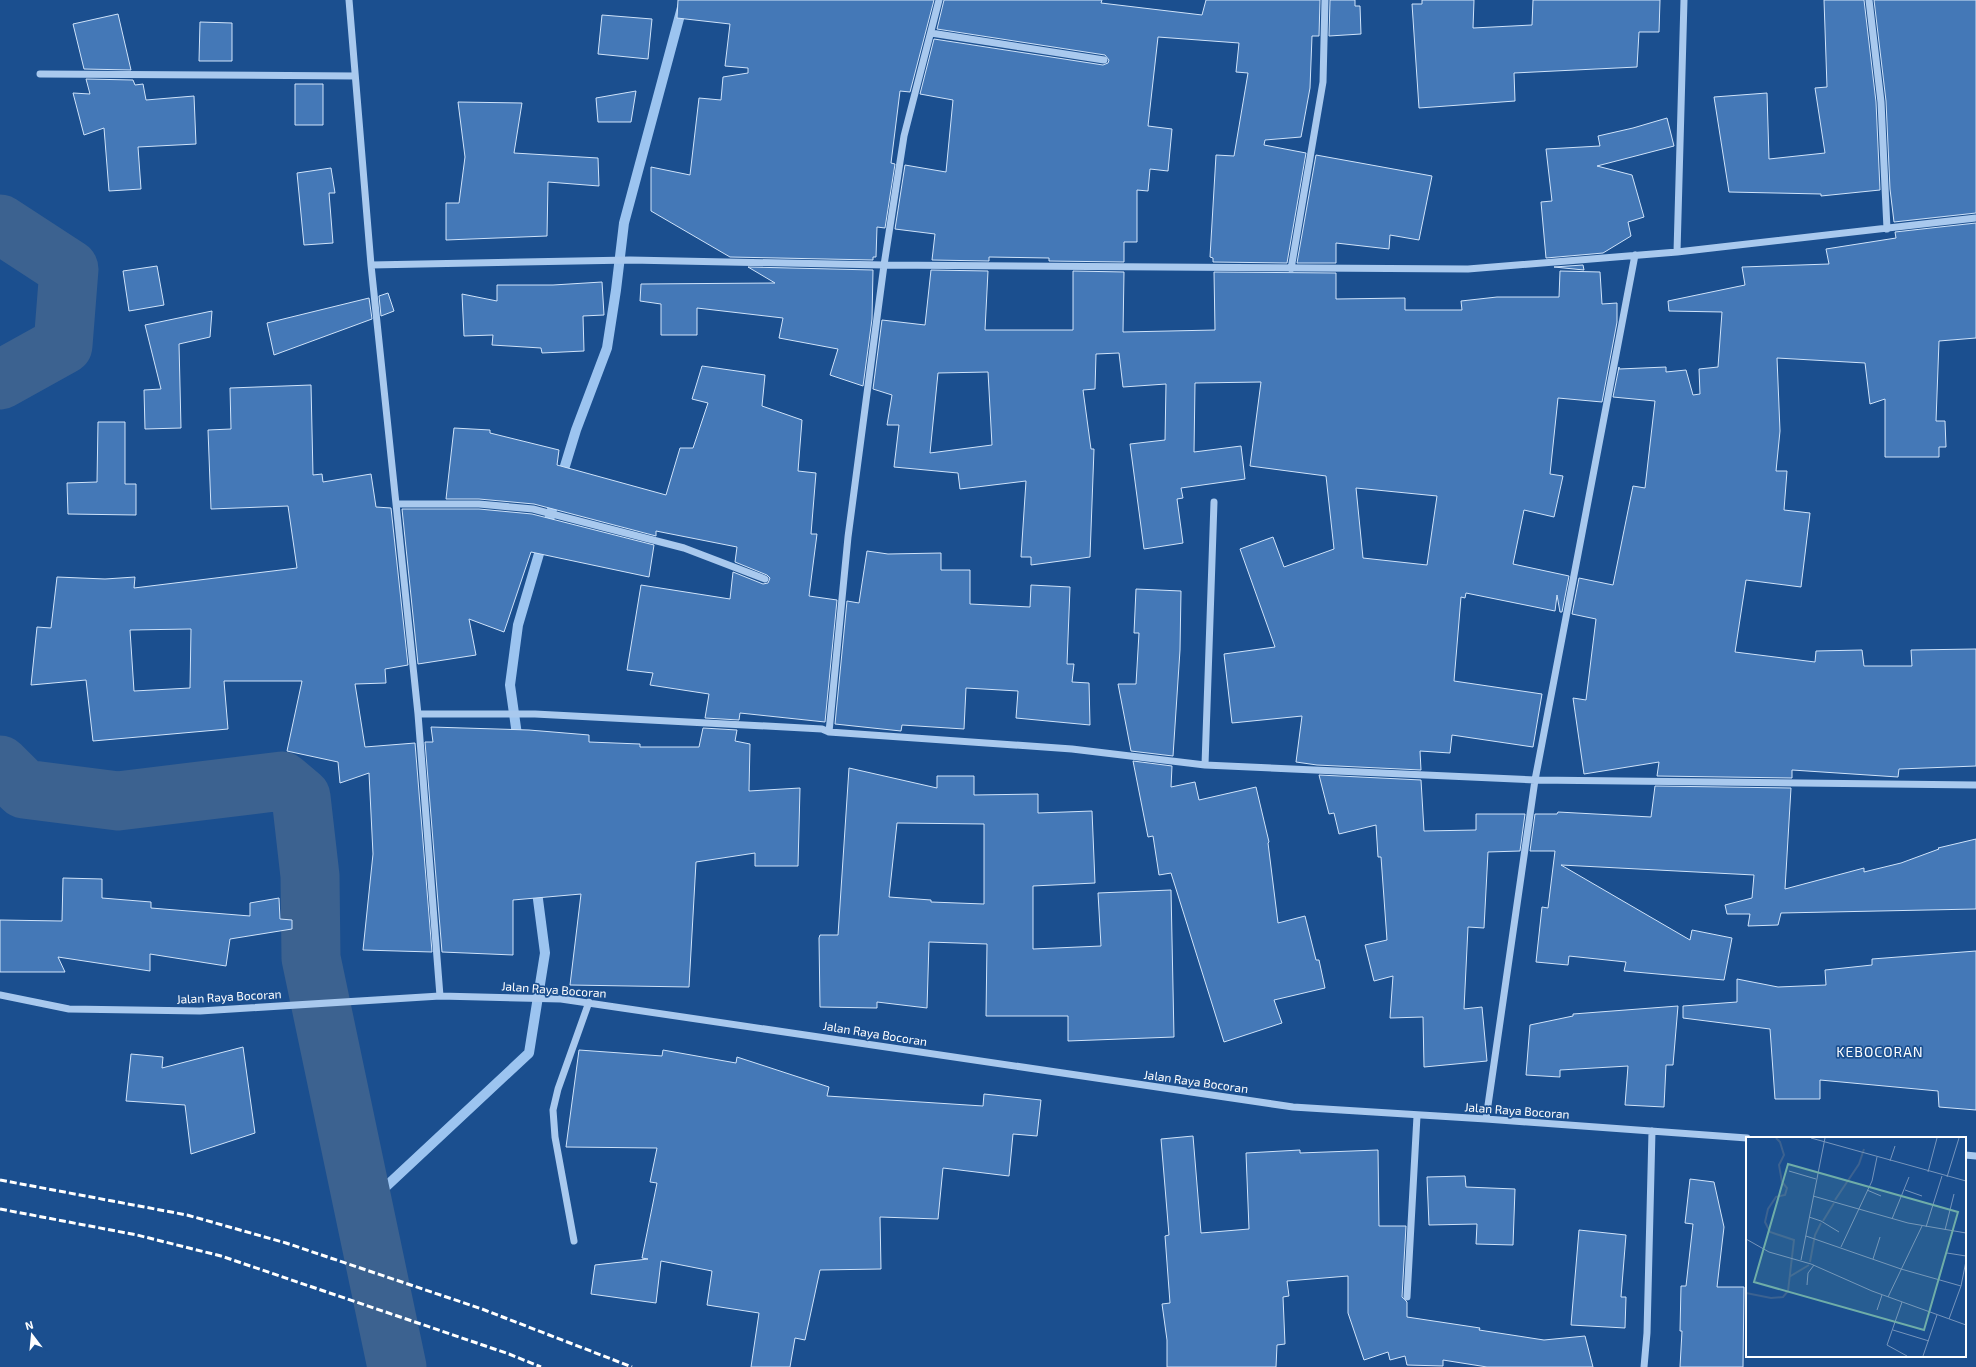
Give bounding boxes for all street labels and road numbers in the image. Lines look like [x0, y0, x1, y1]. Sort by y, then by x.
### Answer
street label: Jalan Raya Bocoran [501, 978, 607, 1000]
street label: Jalan Raya Bocoran [176, 986, 282, 1006]
street label: Jalan Raya Bocoran [822, 1018, 928, 1048]
street label: Jalan Raya Bocoran [1143, 1067, 1249, 1095]
street label: Jalan Raya Bocoran [1464, 1099, 1570, 1121]

